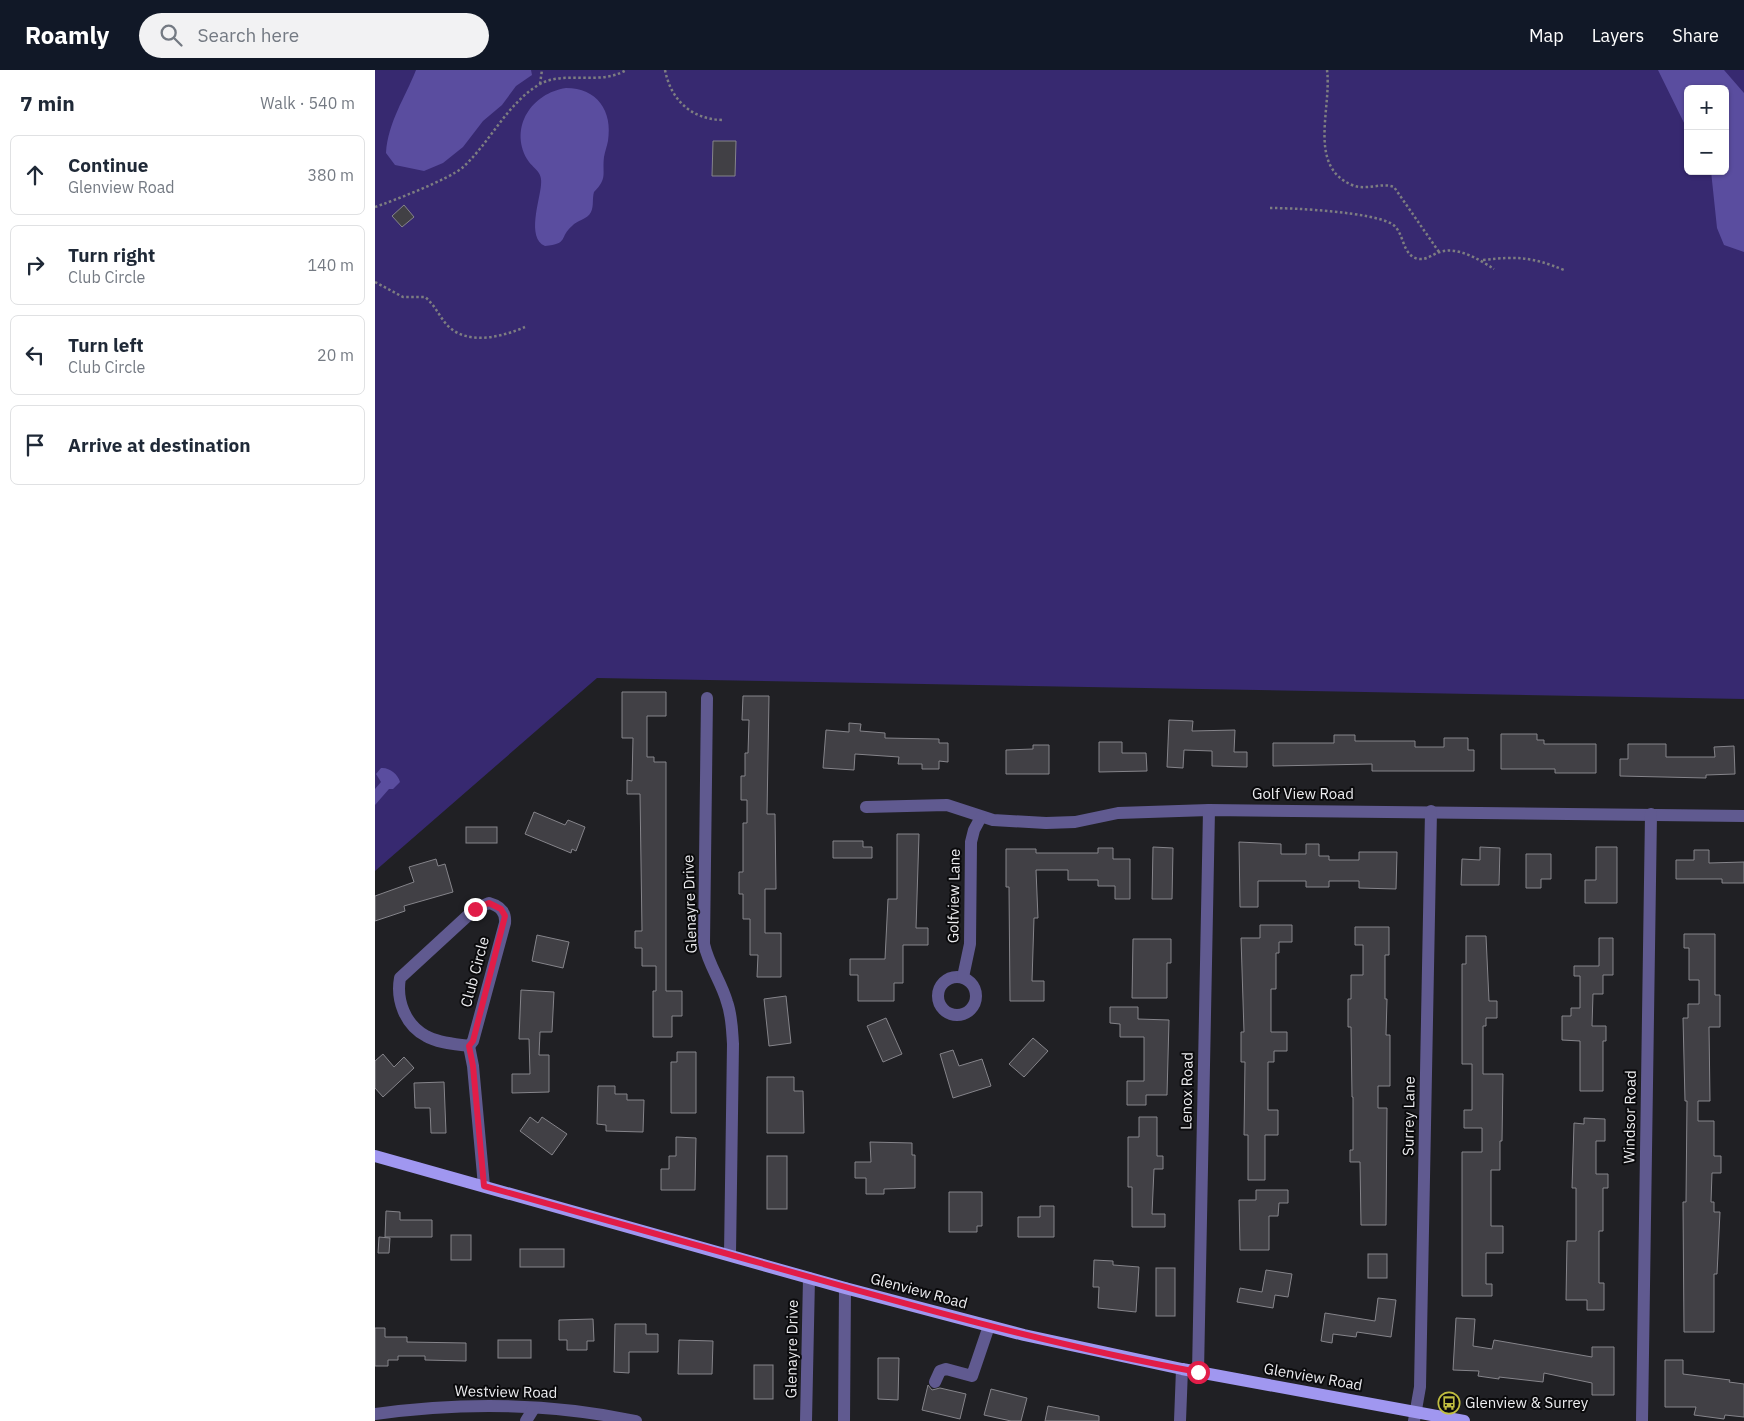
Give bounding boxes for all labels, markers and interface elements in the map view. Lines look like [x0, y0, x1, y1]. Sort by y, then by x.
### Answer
search box [139, 13, 489, 58]
text: Roamly [25, 19, 109, 51]
icon: search [157, 21, 185, 49]
text: Search here [197, 23, 299, 47]
text: Map [1529, 24, 1564, 47]
text: Layers [1592, 24, 1644, 47]
text: Share [1672, 24, 1719, 47]
map controls [1684, 85, 1729, 175]
button: + [1684, 85, 1729, 130]
text: 7 min [20, 89, 75, 117]
text: Walk · 540 m [260, 93, 355, 113]
button: − [1684, 130, 1729, 175]
text: Continue [68, 153, 148, 177]
icon: ahead [21, 161, 49, 189]
text: 380 m [307, 165, 354, 185]
text: Glenview Road [68, 177, 175, 197]
text: Turn right [68, 243, 155, 267]
icon: right [21, 251, 49, 279]
text: 140 m [307, 255, 354, 275]
text: Club Circle [68, 267, 145, 287]
text: Turn left [68, 333, 144, 357]
icon: left [21, 341, 49, 369]
text: 20 m [317, 345, 354, 365]
text: Club Circle [68, 357, 145, 377]
icon: arrive [21, 431, 49, 459]
text: Arrive at destination [68, 433, 251, 457]
street label: Golf View Road [1252, 784, 1354, 803]
street label: Golfview Lane [943, 849, 964, 943]
street label: Glenayre Drive [678, 854, 701, 954]
route end [464, 898, 487, 921]
street label: Club Circle [456, 934, 493, 1009]
street label: Lenox Road [1176, 1052, 1197, 1130]
street label: Windsor Road [1619, 1070, 1640, 1164]
street label: Surrey Lane [1398, 1076, 1419, 1156]
street label: Glenview Road [868, 1268, 970, 1313]
street label: Glenayre Drive [781, 1299, 802, 1399]
street label: Glenview Road [1262, 1358, 1364, 1395]
route start [1187, 1361, 1210, 1384]
street label: Westview Road [455, 1381, 558, 1402]
bus stop icon: Glenview & Surrey [1437, 1391, 1461, 1415]
place label: Glenview & Surrey [1465, 1393, 1589, 1412]

